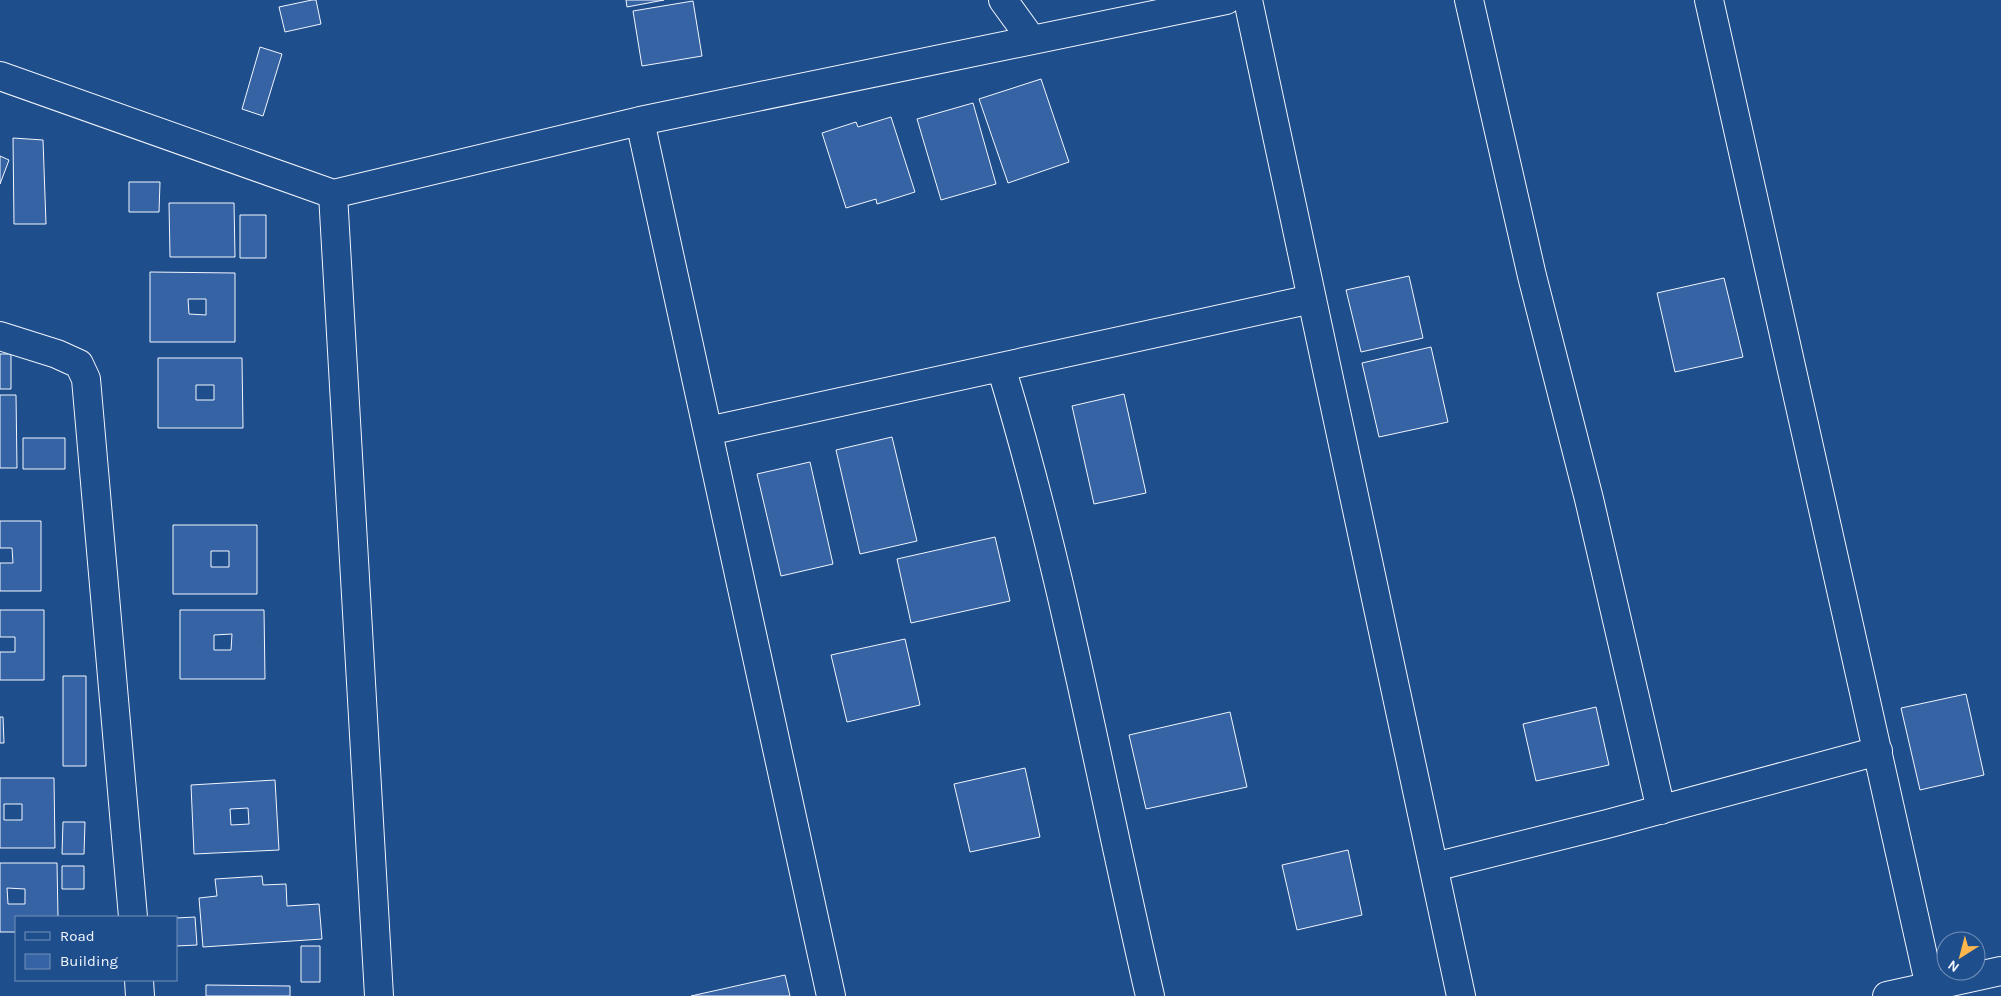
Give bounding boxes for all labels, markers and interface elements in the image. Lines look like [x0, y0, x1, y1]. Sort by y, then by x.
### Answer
legend [15, 916, 178, 981]
text: Road [60, 927, 95, 945]
north arrow [1936, 931, 1986, 981]
text: Building [60, 952, 118, 970]
text: N [1945, 956, 1963, 976]

